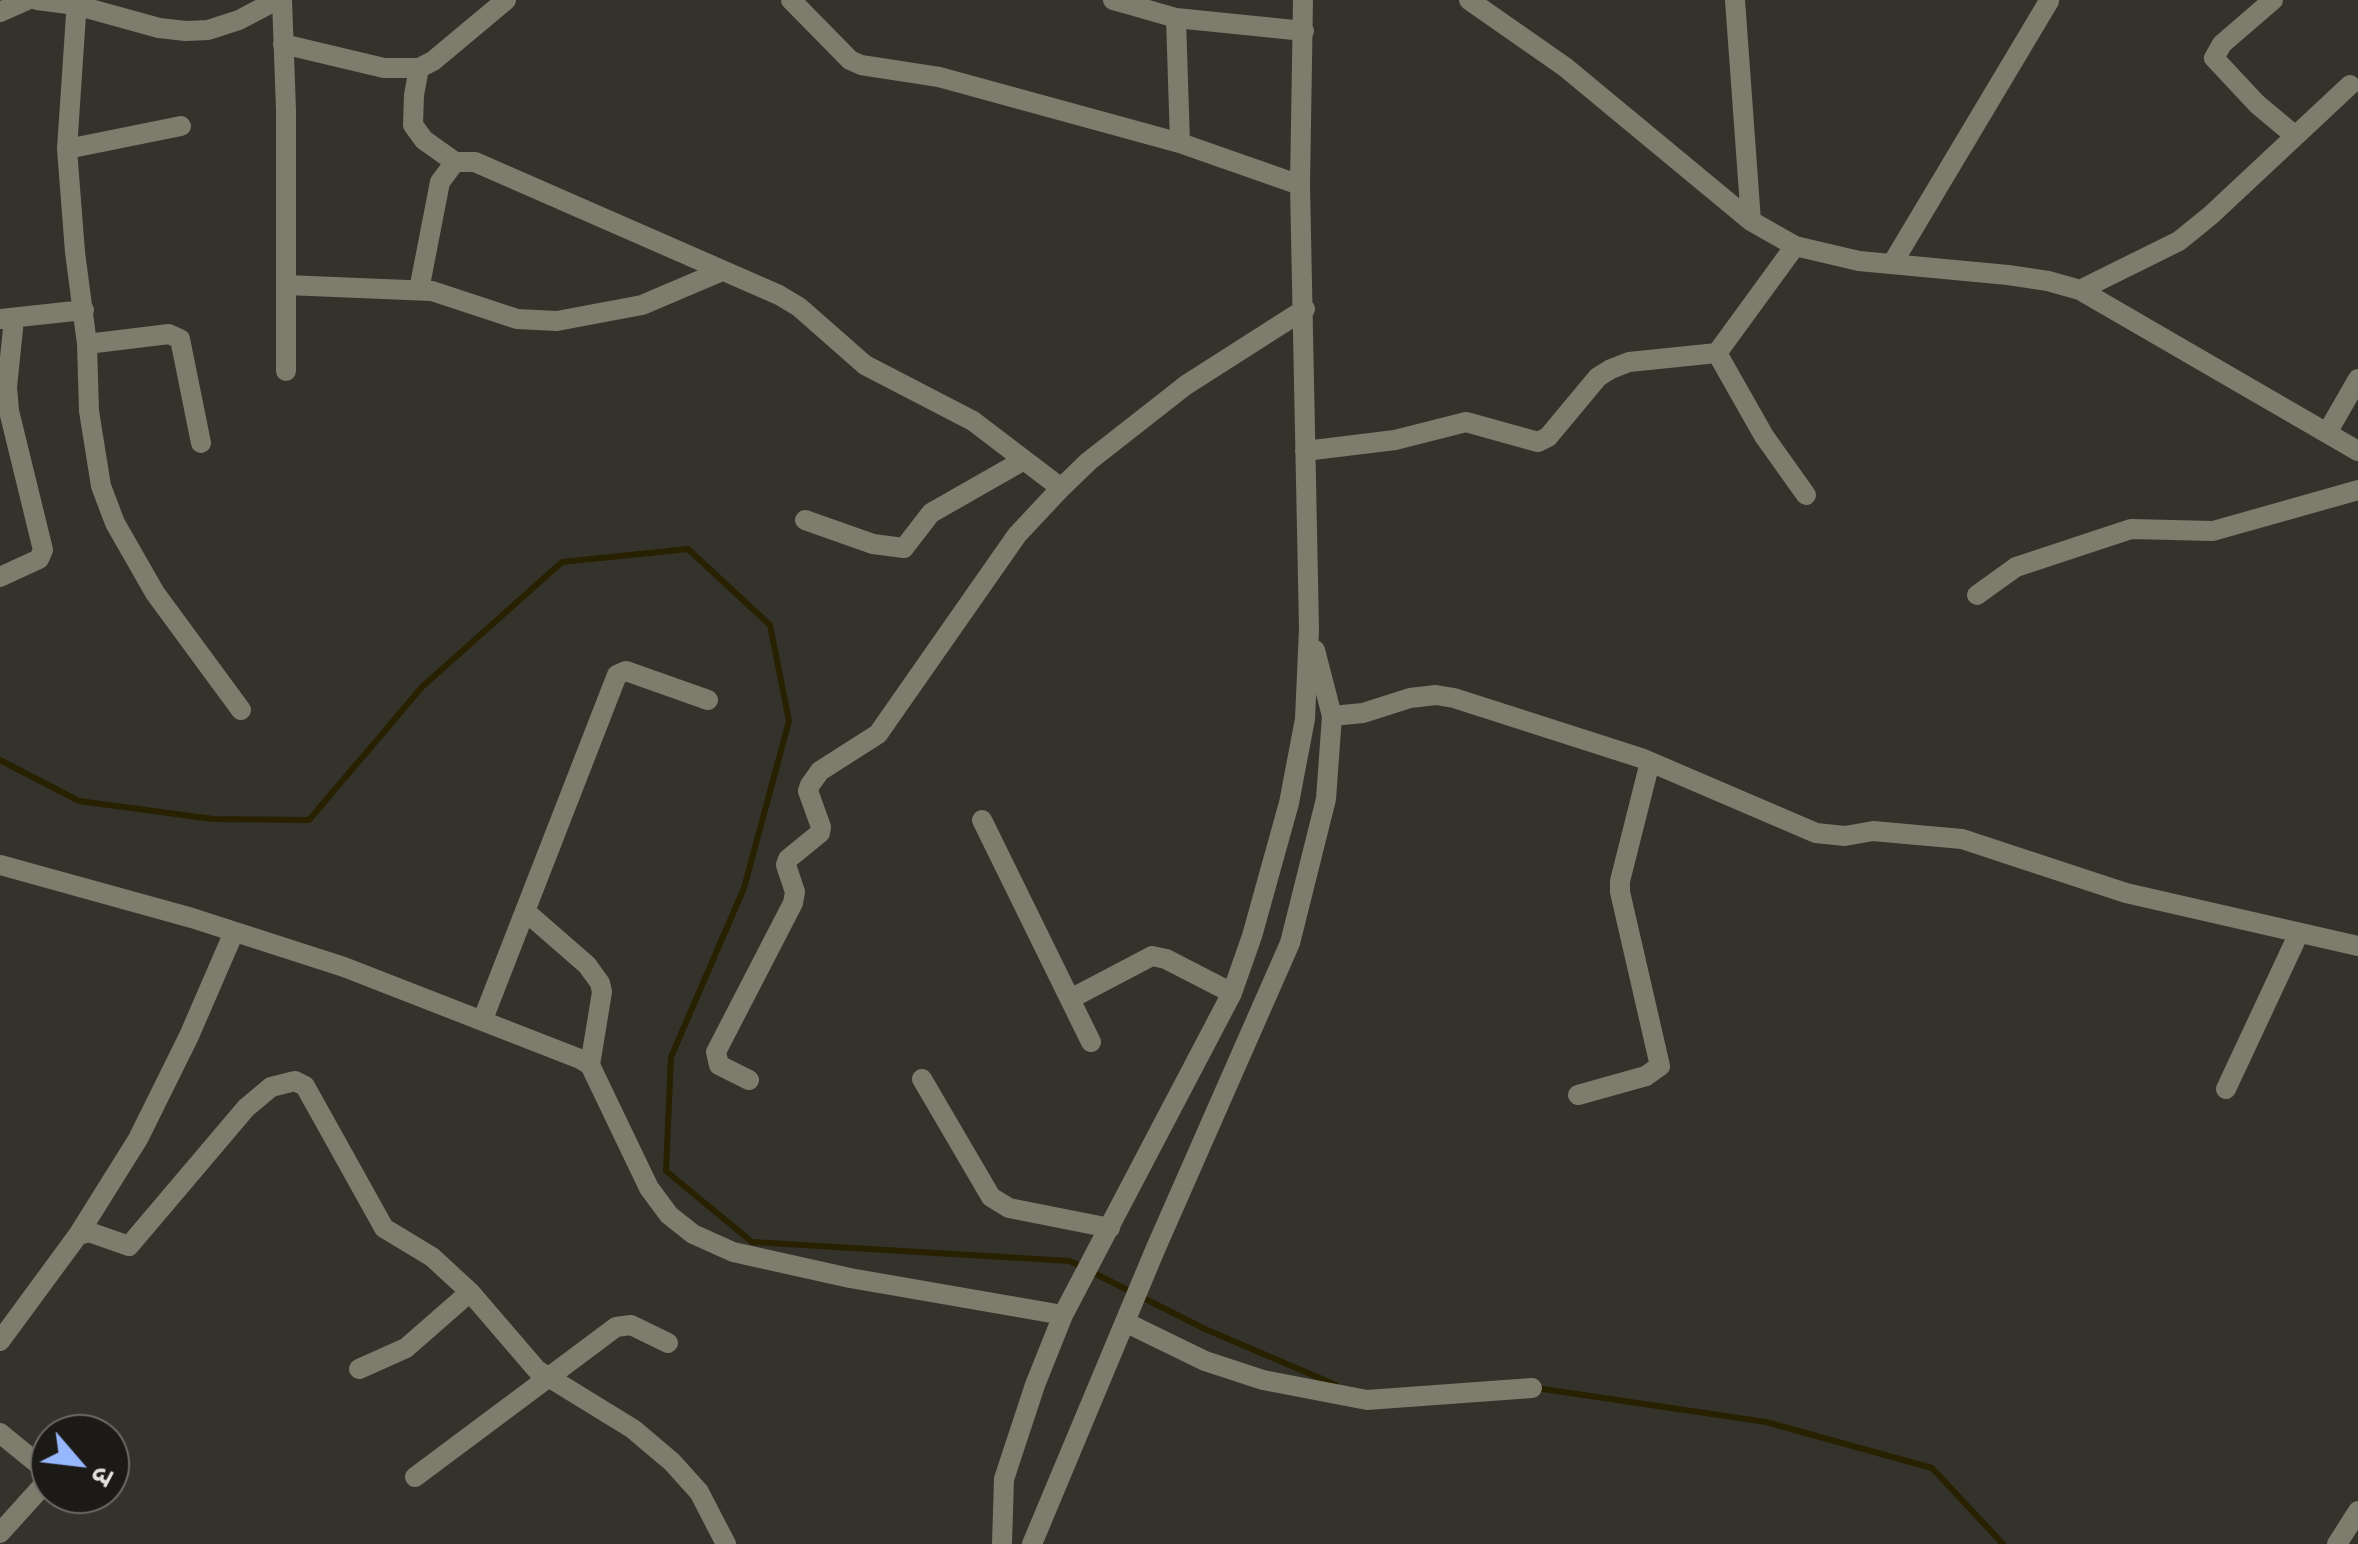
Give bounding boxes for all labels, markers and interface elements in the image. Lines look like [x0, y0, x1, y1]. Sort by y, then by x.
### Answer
north arrow [30, 1414, 130, 1514]
text: उ [82, 1460, 127, 1494]

